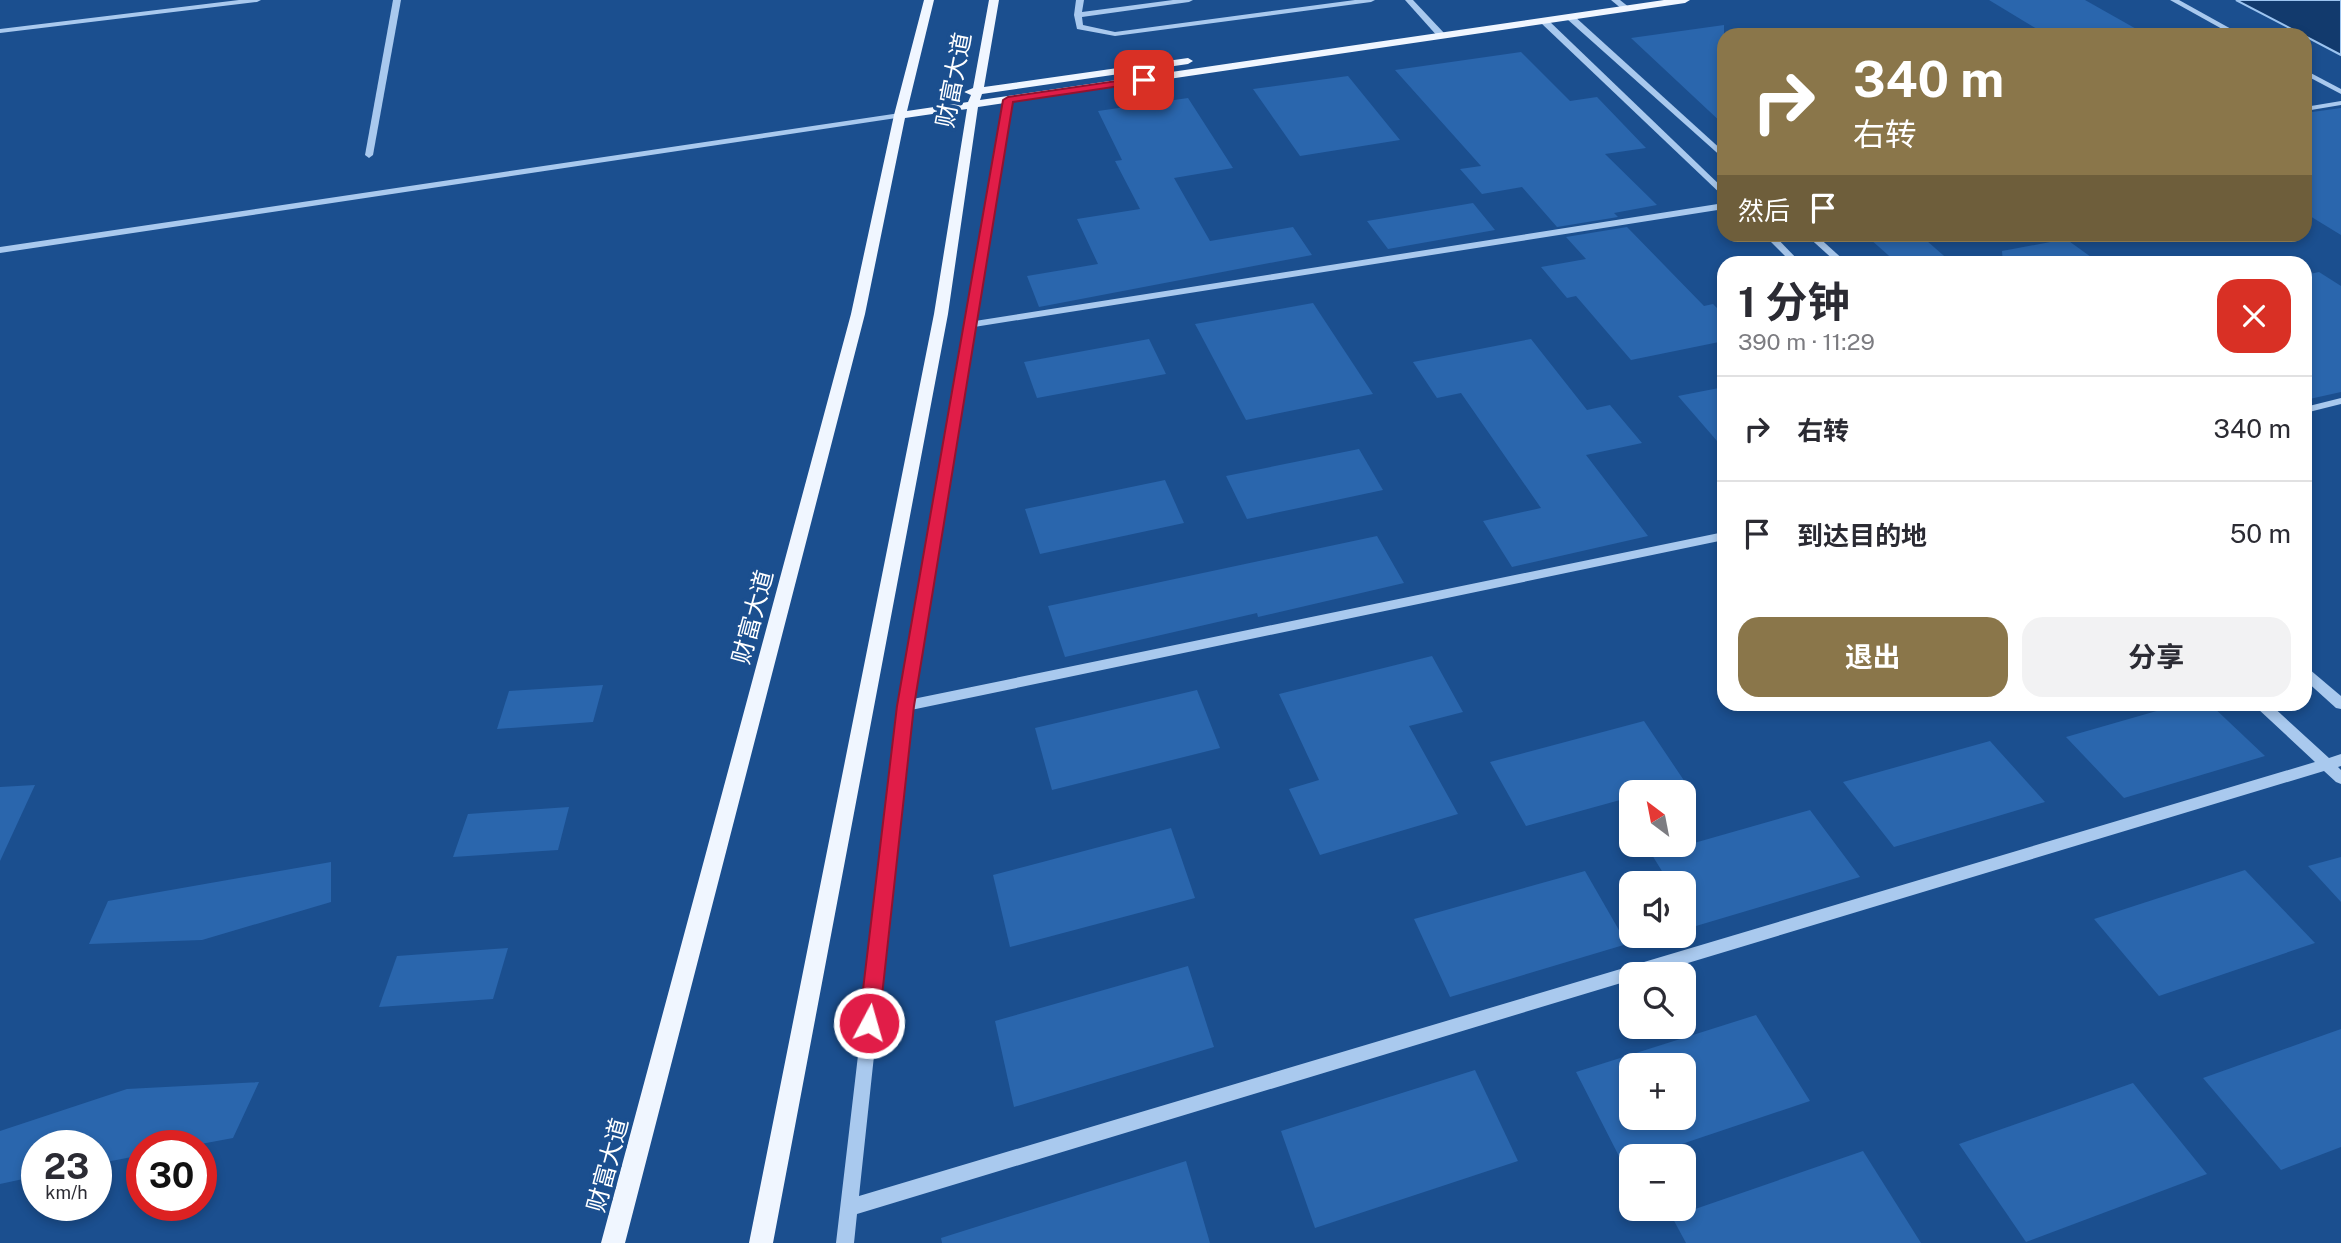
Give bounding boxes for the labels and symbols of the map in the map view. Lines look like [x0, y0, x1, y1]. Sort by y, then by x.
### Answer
street label: 财富大道 [930, 30, 976, 130]
pin [1114, 50, 1174, 110]
street label: 财富大道 [726, 567, 778, 667]
north arrow [1619, 780, 1696, 858]
position arrow [832, 986, 906, 1060]
street label: 财富大道 [581, 1115, 633, 1215]
speed limit sign: 30 [126, 1130, 217, 1221]

